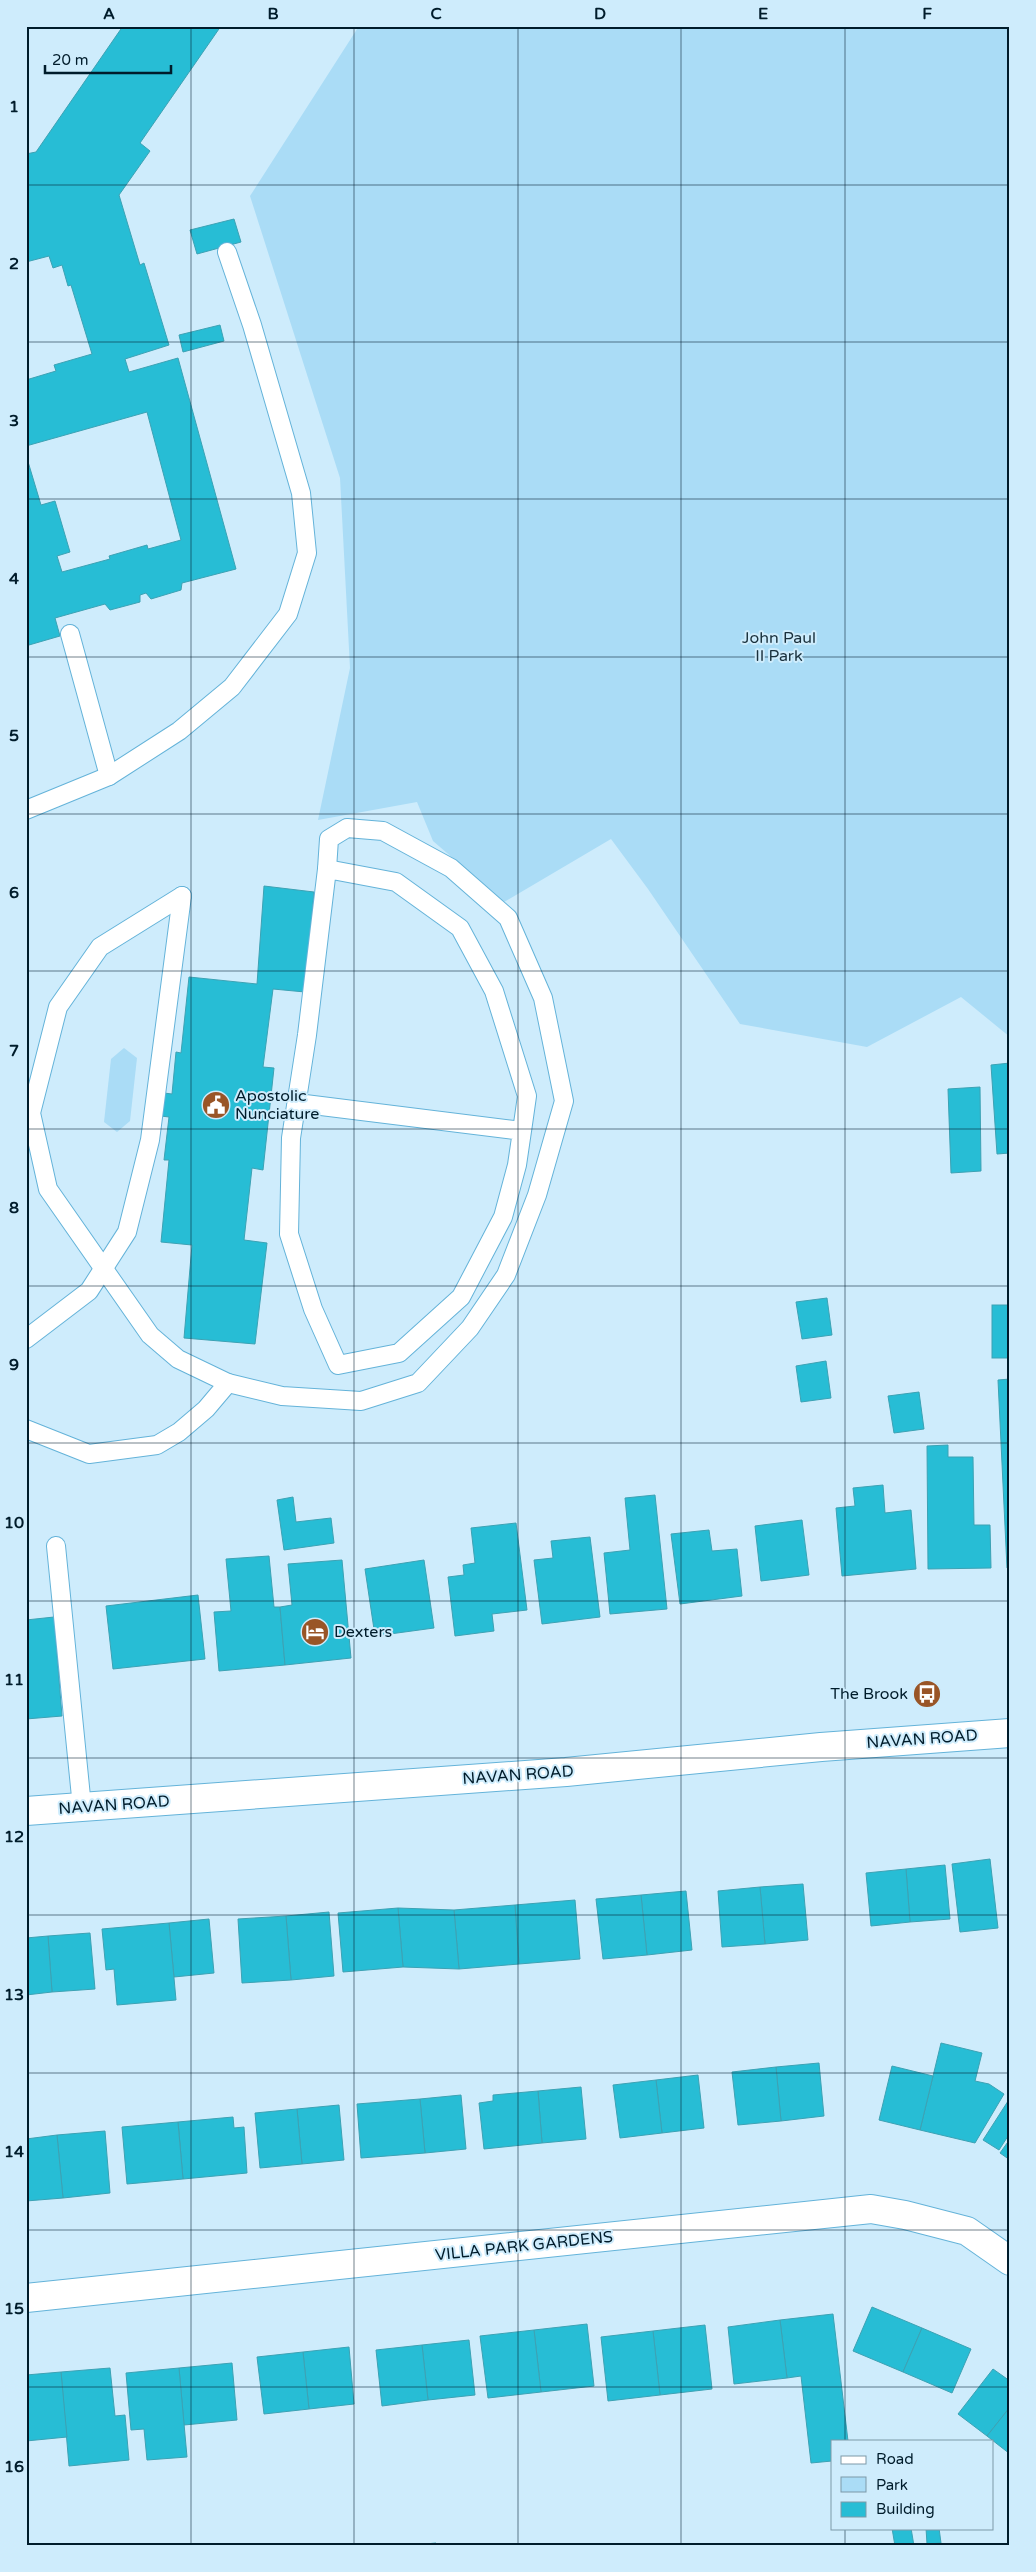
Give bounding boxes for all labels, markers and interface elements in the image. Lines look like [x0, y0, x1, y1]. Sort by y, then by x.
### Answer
text: A [103, 4, 115, 24]
text: B [267, 4, 279, 24]
text: C [430, 4, 442, 24]
text: D [594, 4, 606, 24]
text: E [758, 4, 768, 24]
text: F [922, 4, 932, 24]
scale bar [45, 42, 171, 74]
text: 20 m [52, 51, 89, 69]
text: 1 [9, 97, 19, 117]
text: 2 [9, 254, 19, 274]
text: 3 [9, 411, 19, 431]
text: 4 [9, 569, 19, 589]
park label: John Paul II Park [742, 628, 816, 666]
text: 5 [9, 726, 19, 746]
text: 6 [9, 883, 19, 903]
text: 7 [9, 1041, 19, 1061]
place label: Apostolic Nunciature [235, 1086, 319, 1124]
public building icon: Apostolic Nunciature [201, 1090, 231, 1120]
text: 8 [9, 1198, 19, 1218]
text: 9 [9, 1355, 19, 1375]
text: 10 [4, 1513, 24, 1533]
hotel icon: Dexters [300, 1617, 330, 1647]
place label: Dexters [334, 1622, 392, 1642]
text: 11 [4, 1670, 24, 1690]
bus stop icon: The Brook [912, 1679, 942, 1709]
place label: The Brook [830, 1684, 908, 1704]
street label: NAVAN ROAD [866, 1725, 978, 1753]
street label: NAVAN ROAD [462, 1761, 574, 1789]
street label: NAVAN ROAD [58, 1791, 170, 1819]
text: 12 [4, 1827, 24, 1847]
text: 13 [4, 1985, 24, 2005]
text: 14 [4, 2142, 24, 2162]
street label: VILLA PARK GARDENS [434, 2227, 614, 2265]
text: 15 [4, 2299, 24, 2319]
legend [831, 2440, 994, 2530]
text: Road [876, 2450, 914, 2468]
text: 16 [4, 2457, 24, 2477]
text: Park [876, 2476, 908, 2494]
text: Building [876, 2500, 935, 2518]

